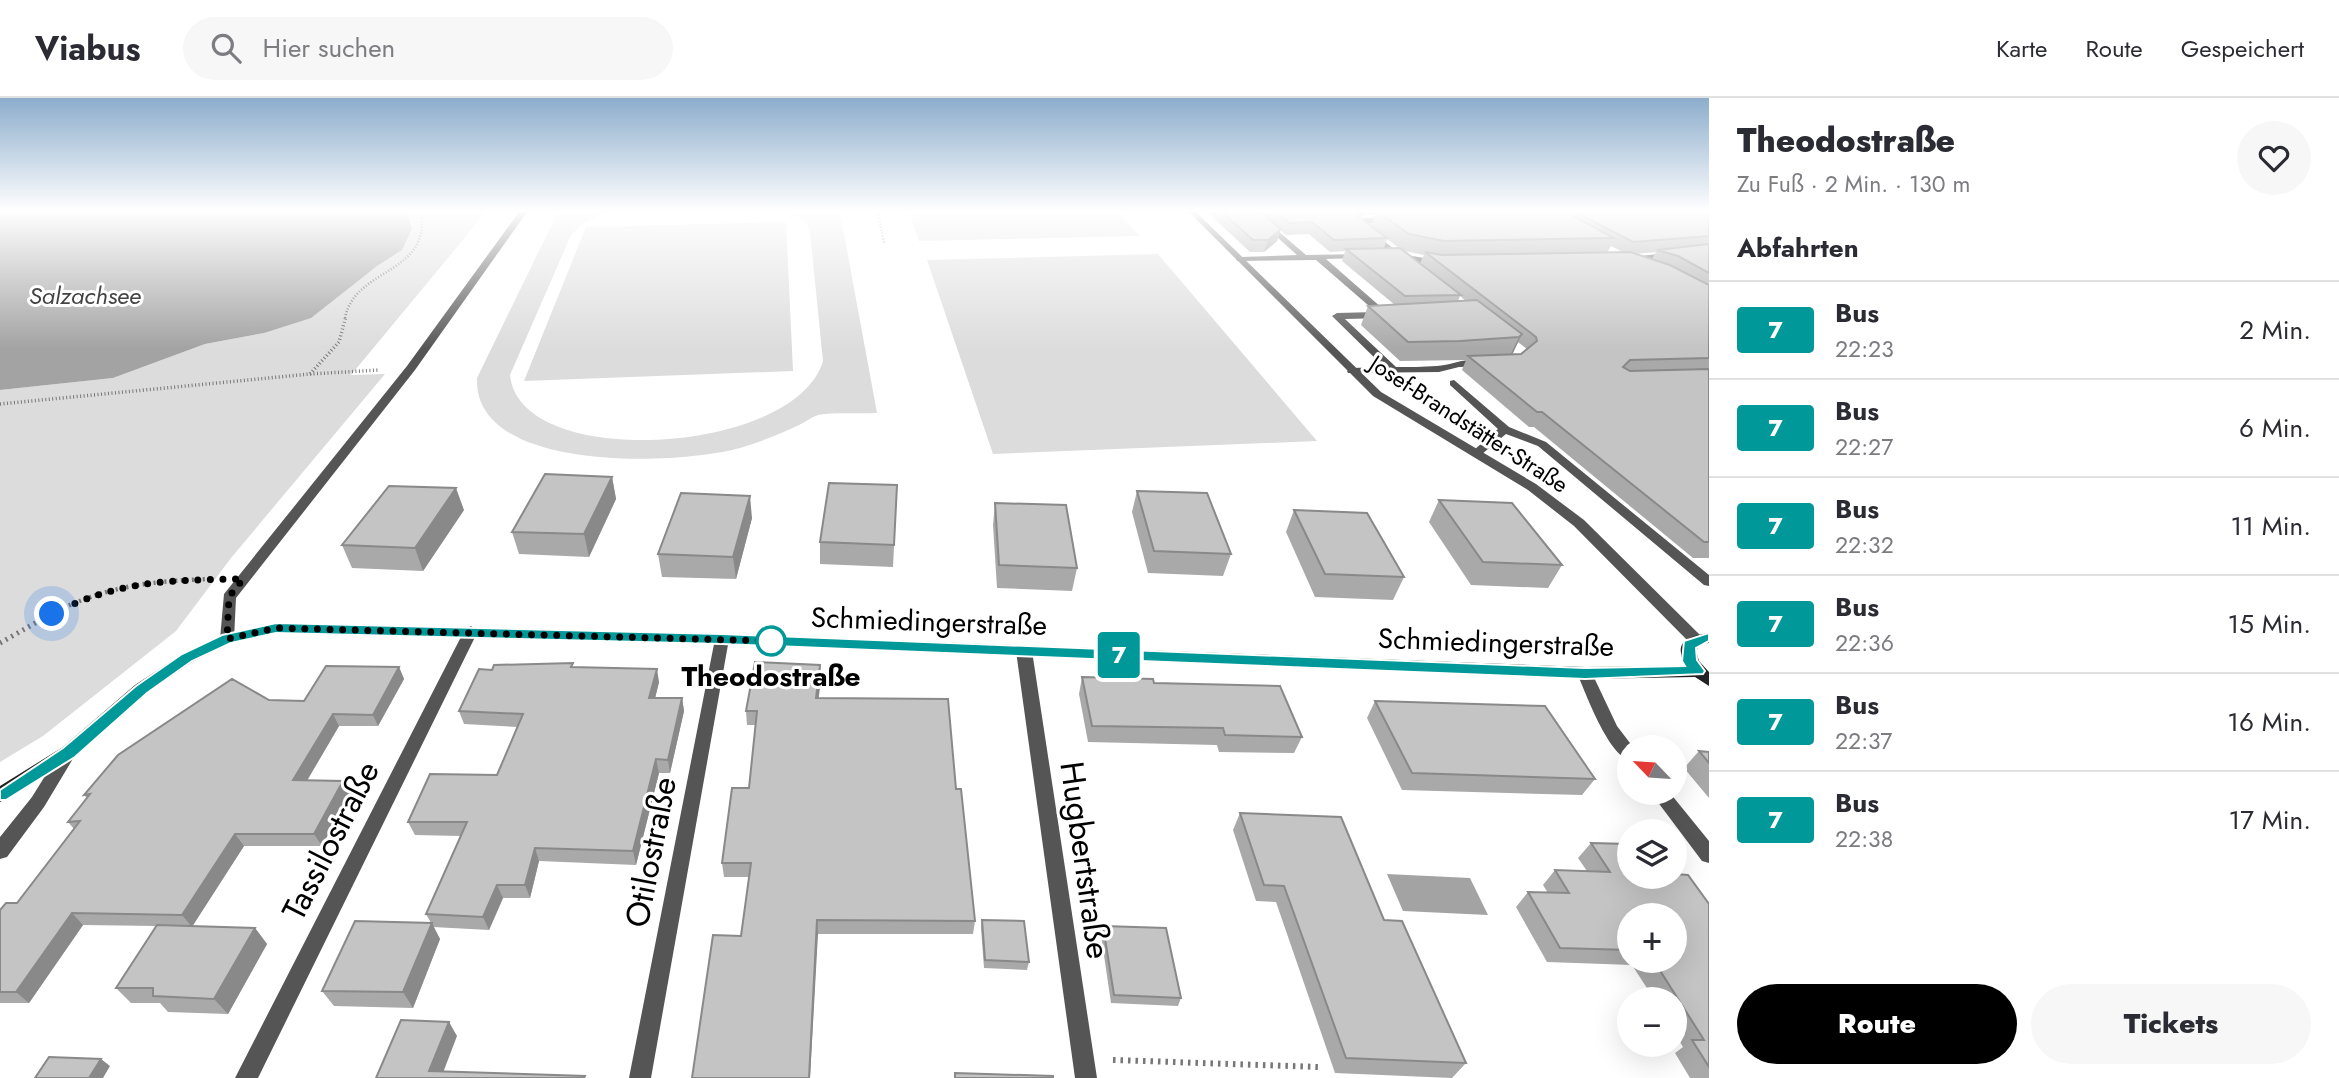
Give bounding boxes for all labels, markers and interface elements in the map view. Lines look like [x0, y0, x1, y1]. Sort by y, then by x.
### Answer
search box [183, 17, 673, 80]
text: Viabus [35, 25, 141, 72]
icon: search [207, 29, 245, 67]
text: Hier suchen [263, 29, 395, 67]
text: Karte [1996, 31, 2047, 66]
text: Route [2085, 31, 2143, 66]
text: Gespeichert [2181, 31, 2304, 66]
text: Theodostraße [1737, 117, 1955, 164]
button: heart [2237, 121, 2311, 195]
text: Zu Fuß · 2 Min. · 130 m [1737, 167, 1970, 201]
text: Abfahrten [1737, 229, 1859, 267]
water label: Salzachsee [29, 278, 141, 313]
text: Bus [1835, 294, 1879, 332]
text: 2 Min. [2239, 311, 2311, 349]
text: 7 [1768, 312, 1783, 347]
text: 22:23 [1835, 332, 1894, 366]
street label: Josef-Brandstätter-Straße [1360, 345, 1575, 501]
text: Bus [1835, 392, 1879, 430]
text: 6 Min. [2239, 409, 2311, 447]
text: 7 [1768, 410, 1783, 445]
text: 22:27 [1835, 430, 1893, 464]
text: Bus [1835, 490, 1879, 528]
text: 11 Min. [2231, 507, 2311, 545]
text: 7 [1768, 508, 1783, 543]
text: 22:32 [1835, 528, 1894, 562]
text: Bus [1835, 588, 1879, 626]
your location [34, 596, 69, 631]
street label: Schmiedingerstraße [810, 597, 1048, 646]
text: 15 Min. [2228, 605, 2311, 643]
text: 7 [1768, 606, 1783, 641]
street label: Schmiedingerstraße [1377, 618, 1615, 667]
marker: Theodostraße [756, 626, 786, 656]
text: 22:36 [1835, 626, 1894, 660]
line badge: 7 [1096, 632, 1142, 678]
text: 7 [1112, 637, 1126, 672]
place label: Theodostraße [681, 656, 861, 697]
text: Bus [1835, 686, 1879, 724]
text: 16 Min. [2227, 703, 2311, 741]
text: 7 [1768, 704, 1783, 739]
text: 22:37 [1835, 724, 1892, 758]
north arrow [1617, 735, 1687, 805]
map controls [1617, 735, 1687, 1057]
street label: Tassilostraße [270, 753, 391, 928]
street label: Hugbertstraße [1048, 758, 1123, 962]
street label: Otilostraße [613, 773, 688, 931]
text: Bus [1835, 784, 1879, 822]
text: 17 Min. [2229, 801, 2311, 839]
text: 7 [1768, 802, 1783, 837]
button: layers [1617, 819, 1687, 889]
text: 22:38 [1835, 822, 1893, 856]
button: + [1617, 903, 1687, 973]
button: Route [1737, 984, 2017, 1064]
button: Tickets [2031, 984, 2311, 1064]
button: − [1617, 987, 1687, 1057]

